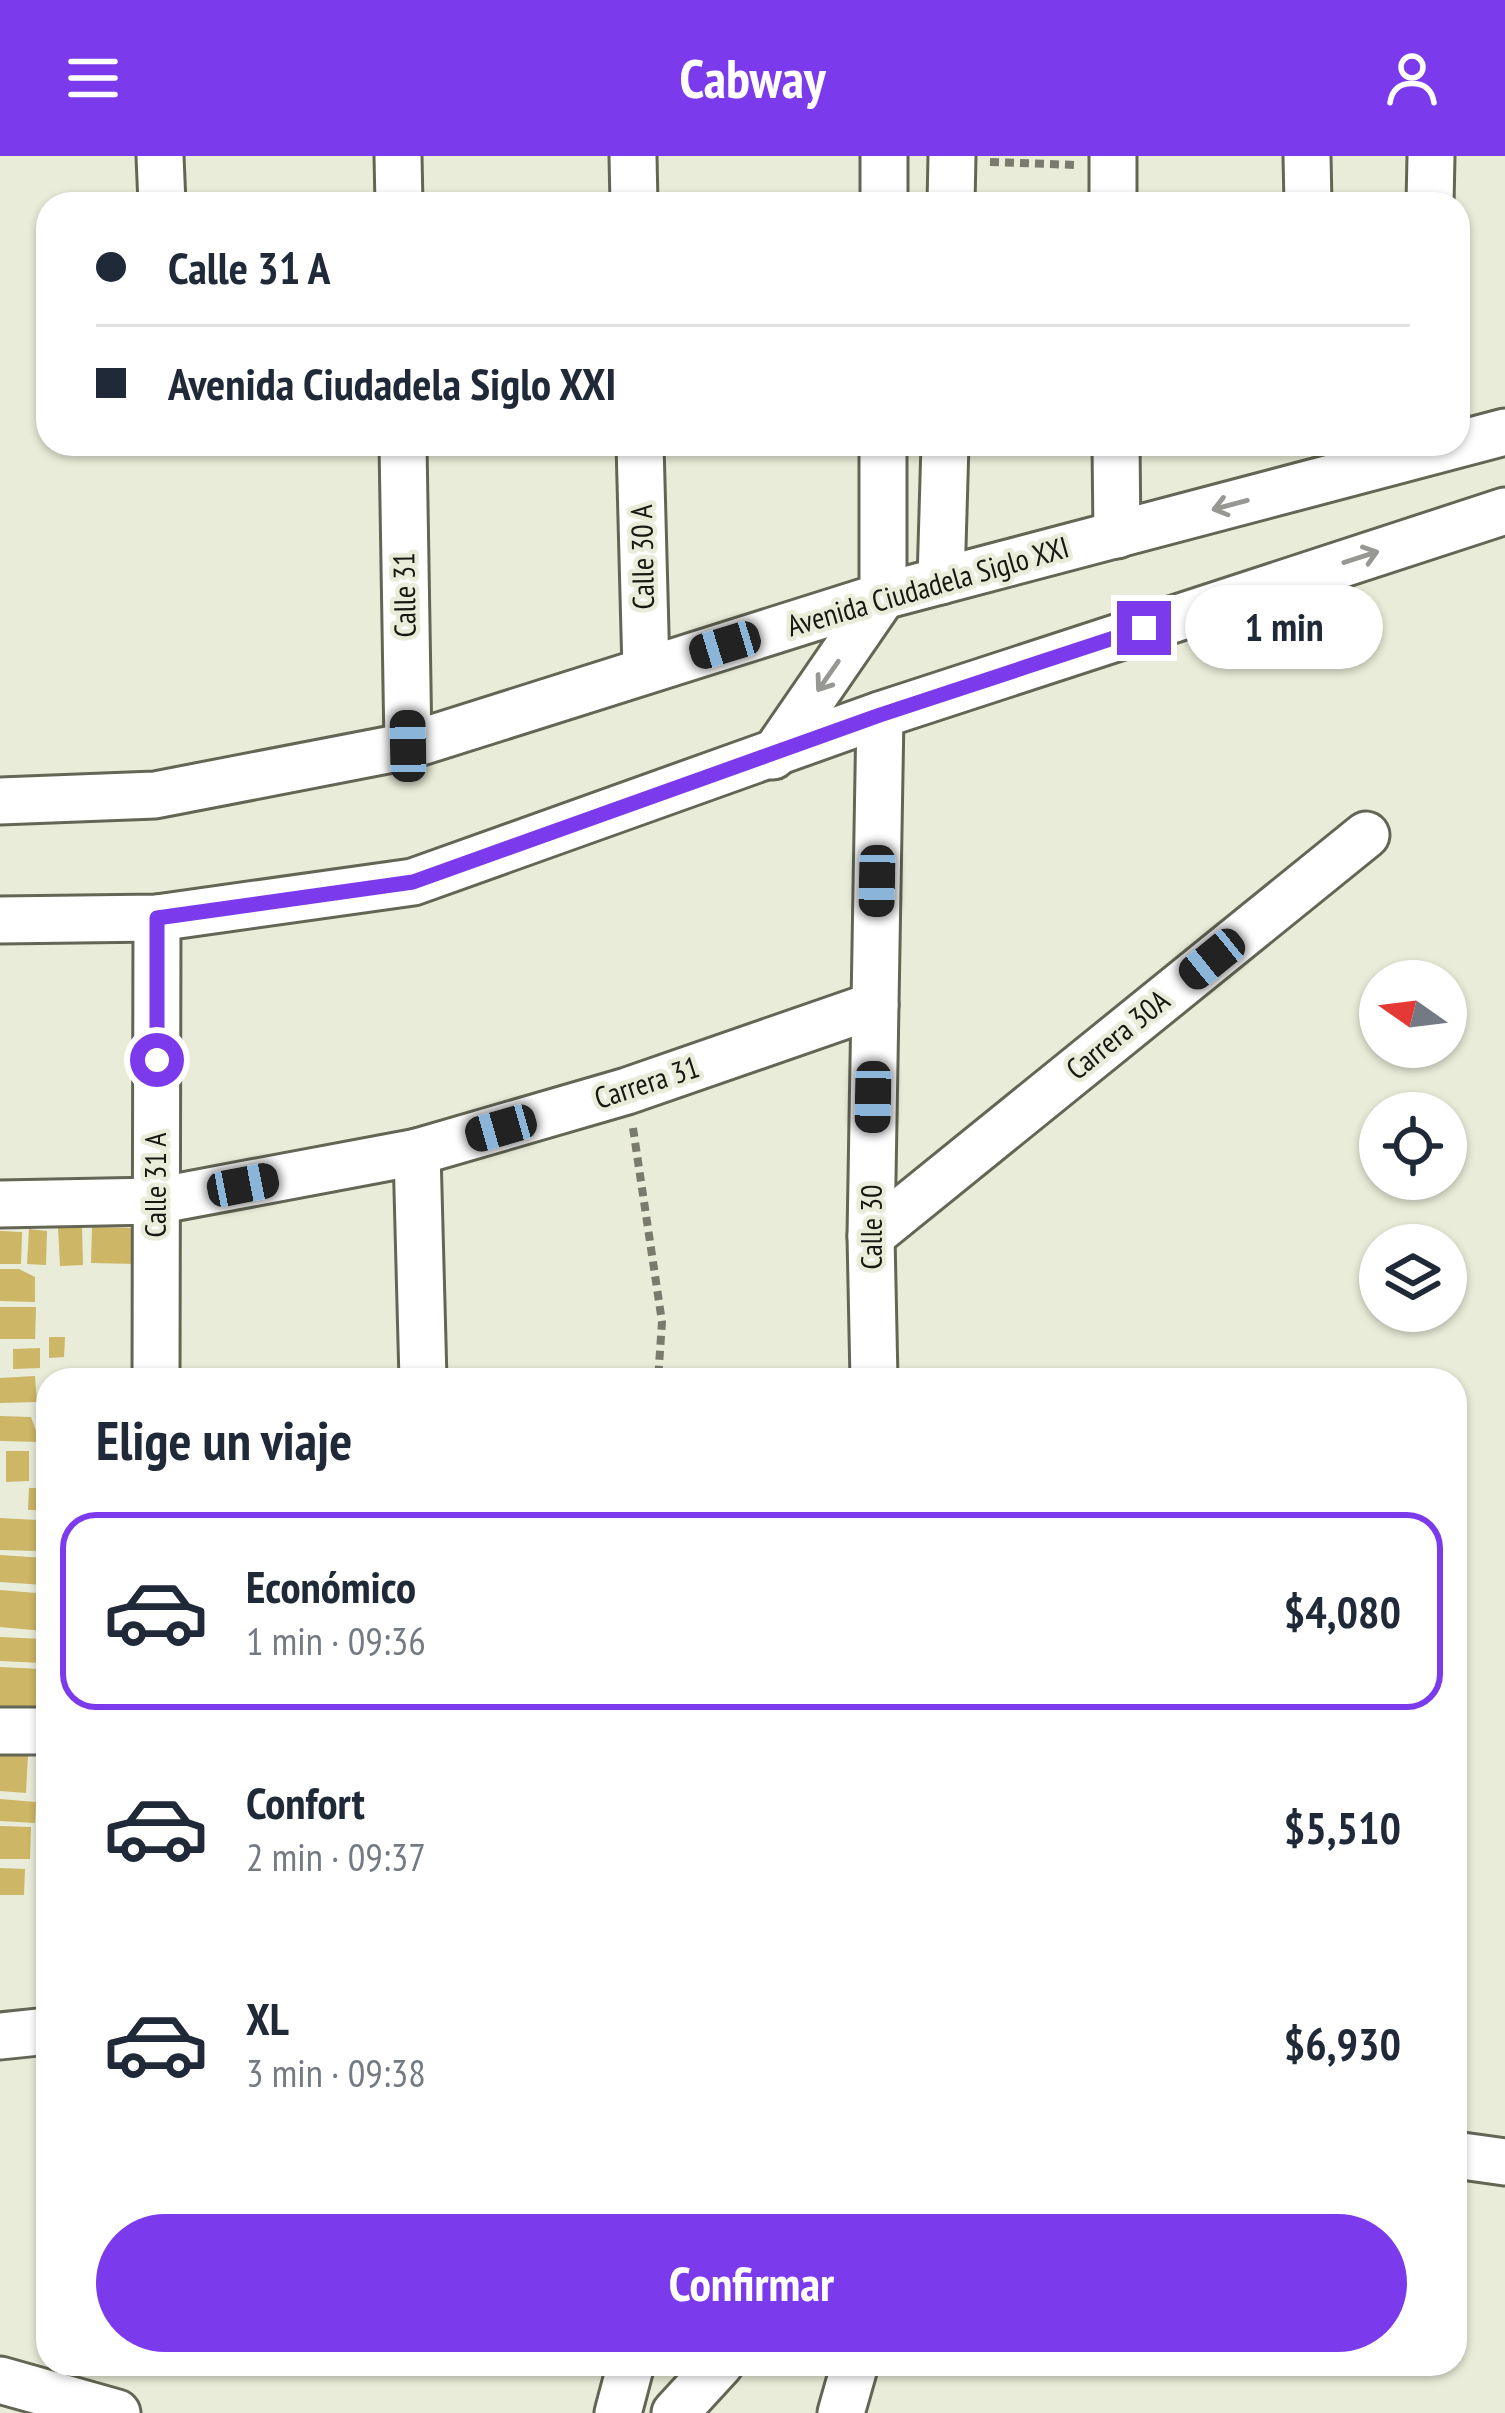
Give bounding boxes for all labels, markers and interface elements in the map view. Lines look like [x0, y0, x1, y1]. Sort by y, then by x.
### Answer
text: Cabway [679, 43, 826, 113]
icon: menu [60, 45, 126, 111]
icon: person [1379, 45, 1445, 111]
text: Calle 31 A [168, 238, 330, 296]
text: Avenida Ciudadela Siglo XXI [168, 354, 616, 412]
one-way arrow [1211, 495, 1249, 517]
street label: Calle 30 A [621, 503, 662, 610]
street label: Avenida Ciudadela Siglo XXI [782, 527, 1073, 644]
one-way arrow [1341, 544, 1379, 566]
street label: Calle 31 [383, 552, 424, 638]
callout: 1 min [1186, 586, 1384, 670]
route end [1117, 601, 1171, 655]
text: 1 min [1245, 601, 1323, 652]
car [685, 617, 765, 673]
one-way arrow [816, 659, 841, 692]
car [389, 710, 427, 782]
car [858, 845, 896, 917]
car [1173, 922, 1251, 996]
north arrow [1359, 960, 1467, 1068]
map controls [1359, 960, 1467, 1332]
street label: Carrera 30A [1057, 980, 1177, 1087]
route start [130, 1033, 184, 1087]
street label: Carrera 31 [589, 1046, 704, 1117]
car [854, 1061, 892, 1133]
button: locate [1359, 1092, 1467, 1200]
car [461, 1101, 541, 1155]
street label: Calle 31 A [135, 1132, 174, 1237]
car [204, 1160, 282, 1210]
street label: Calle 30 [851, 1184, 890, 1270]
button: layers [1359, 1224, 1467, 1332]
text: Elige un viaje [96, 1405, 352, 1475]
icon: car [102, 1557, 210, 1665]
text: Económico [246, 1557, 416, 1615]
text: $4,080 [1284, 1582, 1401, 1640]
text: 1 min · 09:36 [246, 1615, 426, 1666]
icon: car [102, 1773, 210, 1881]
text: Confort [246, 1773, 365, 1831]
text: $5,510 [1284, 1798, 1401, 1856]
text: 2 min · 09:37 [246, 1831, 426, 1882]
icon: car [102, 1989, 210, 2097]
text: XL [246, 1989, 289, 2047]
text: $6,930 [1284, 2014, 1401, 2072]
text: 3 min · 09:38 [246, 2047, 426, 2098]
button: Confirmar [96, 2214, 1407, 2352]

